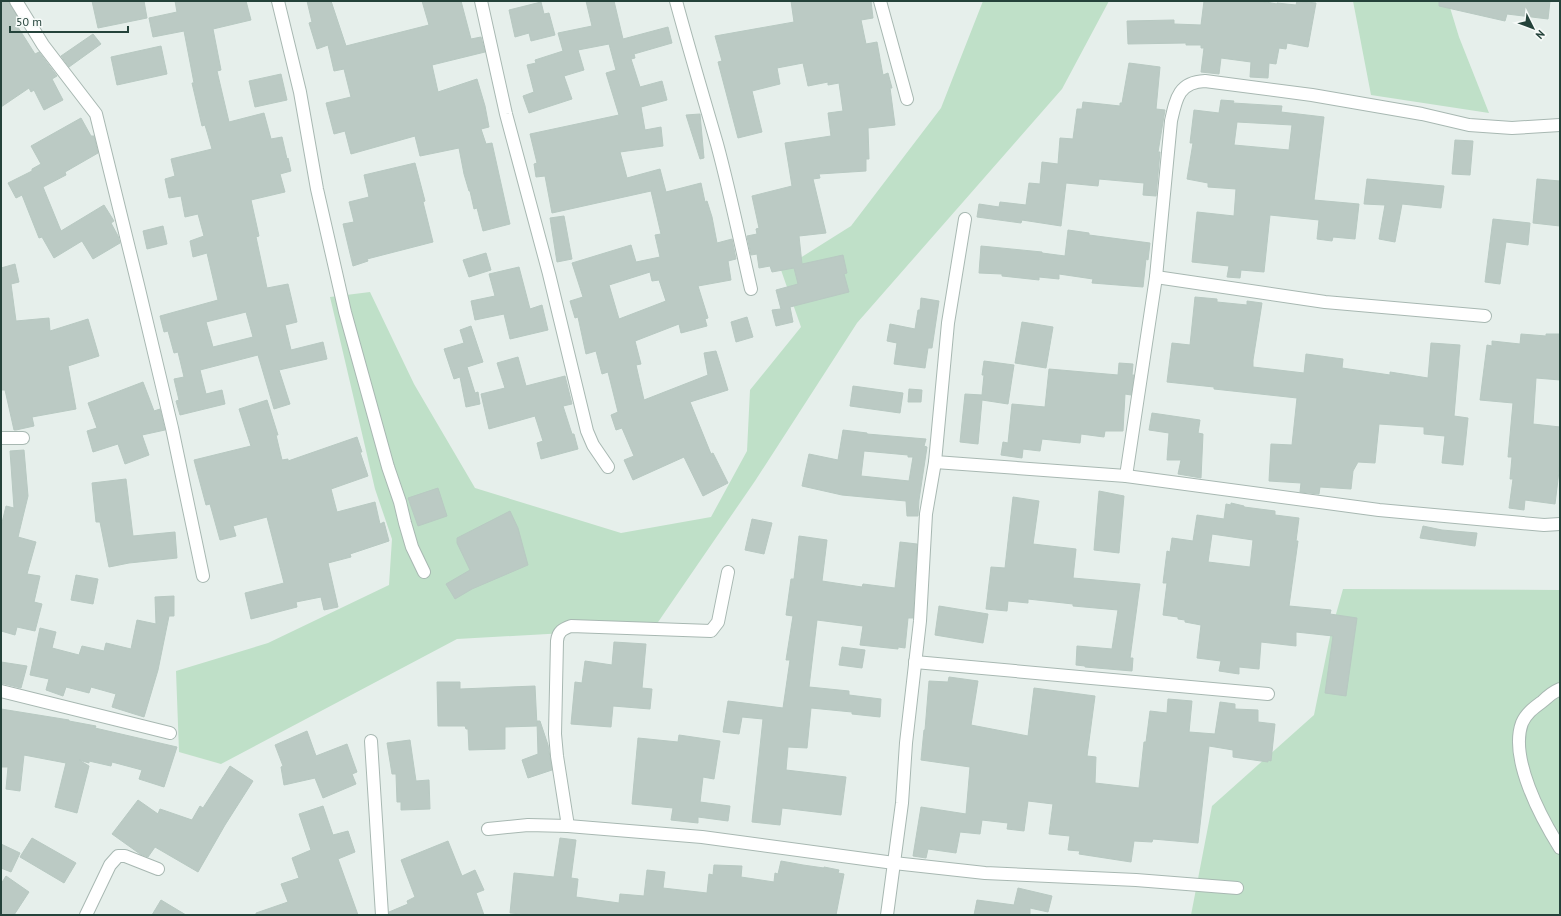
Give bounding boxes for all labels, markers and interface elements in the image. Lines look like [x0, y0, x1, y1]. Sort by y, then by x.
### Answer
scale bar [10, 8, 128, 34]
north arrow [1513, 8, 1553, 48]
text: 50 m [16, 14, 42, 29]
text: N [1533, 27, 1548, 42]

